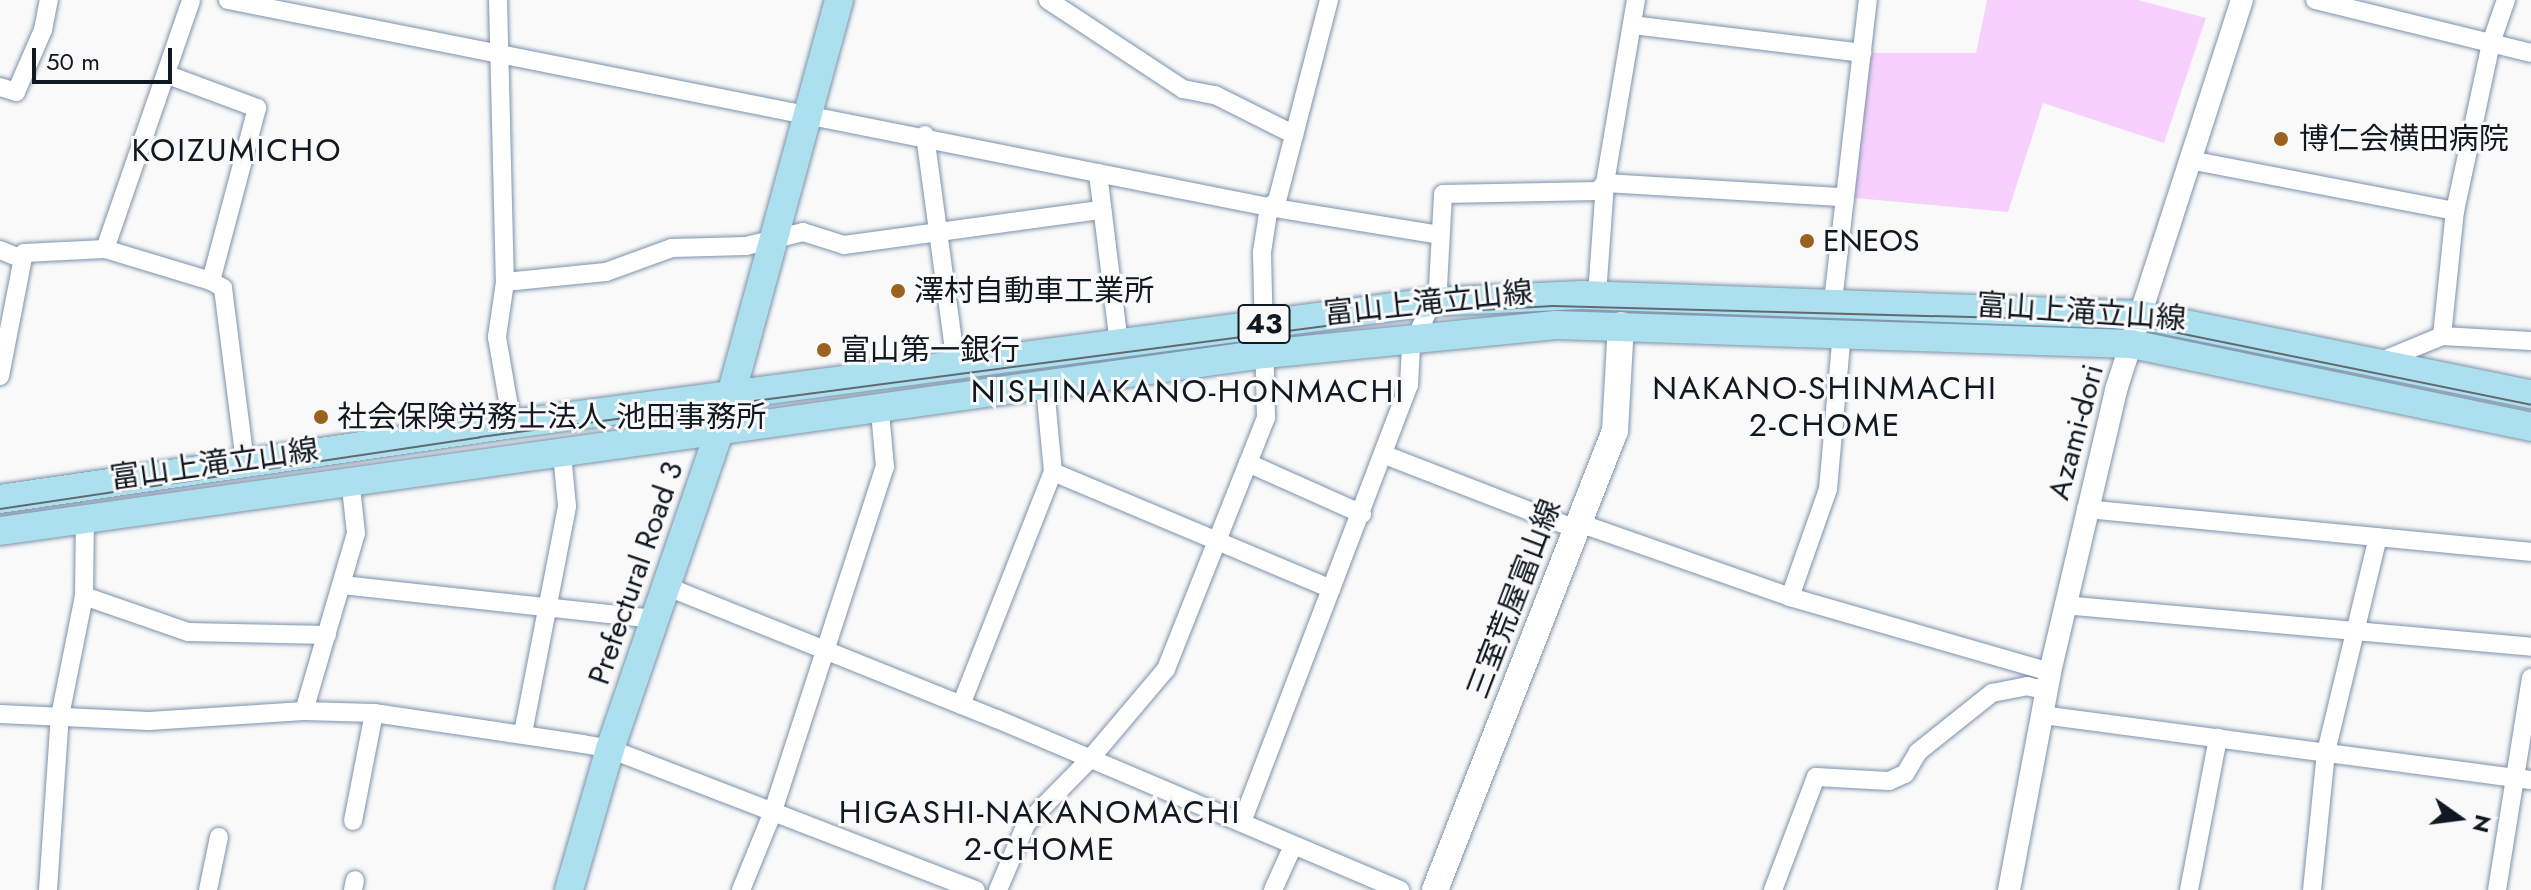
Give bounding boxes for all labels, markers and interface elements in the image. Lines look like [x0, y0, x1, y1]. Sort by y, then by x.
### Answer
scale bar [36, 32, 176, 82]
text: 50 m [46, 44, 100, 79]
place label: 博仁会横田病院 [2299, 121, 2509, 157]
marker: 博仁会横田病院 [2270, 128, 2292, 150]
district label: KOIZUMICHO [132, 131, 342, 169]
place label: ENEOS [1823, 223, 1919, 259]
marker: ENEOS [1798, 232, 1816, 250]
place label: 澤村自動車工業所 [914, 273, 1154, 309]
street label: 富山上滝立山線 [1322, 274, 1534, 332]
marker: 澤村自動車工業所 [889, 282, 907, 300]
street label: 富山上滝立山線 [1975, 287, 2187, 337]
road number: 43 [1236, 300, 1292, 348]
place label: 富山第一銀行 [840, 332, 1020, 368]
marker: 富山第一銀行 [815, 341, 833, 359]
street label: Azami-dori [2041, 360, 2111, 504]
district label: NAKANO-SHINMACHI 2-CHOME [1652, 370, 1998, 445]
district label: NISHINAKANO-HONMACHI [971, 372, 1405, 410]
place label: 社会保険労務士法人 池田事務所 [337, 399, 766, 435]
marker: 社会保険労務士法人 池田事務所 [312, 408, 330, 426]
street label: 富山上滝立山線 [108, 432, 320, 496]
street label: Prefectural Road 3 [581, 457, 691, 689]
street label: 三室荒屋富山線 [1460, 495, 1568, 703]
north arrow [2419, 778, 2499, 858]
district label: HIGASHI-NAKANOMACHI 2-CHOME [839, 794, 1241, 869]
text: N [2465, 811, 2500, 836]

